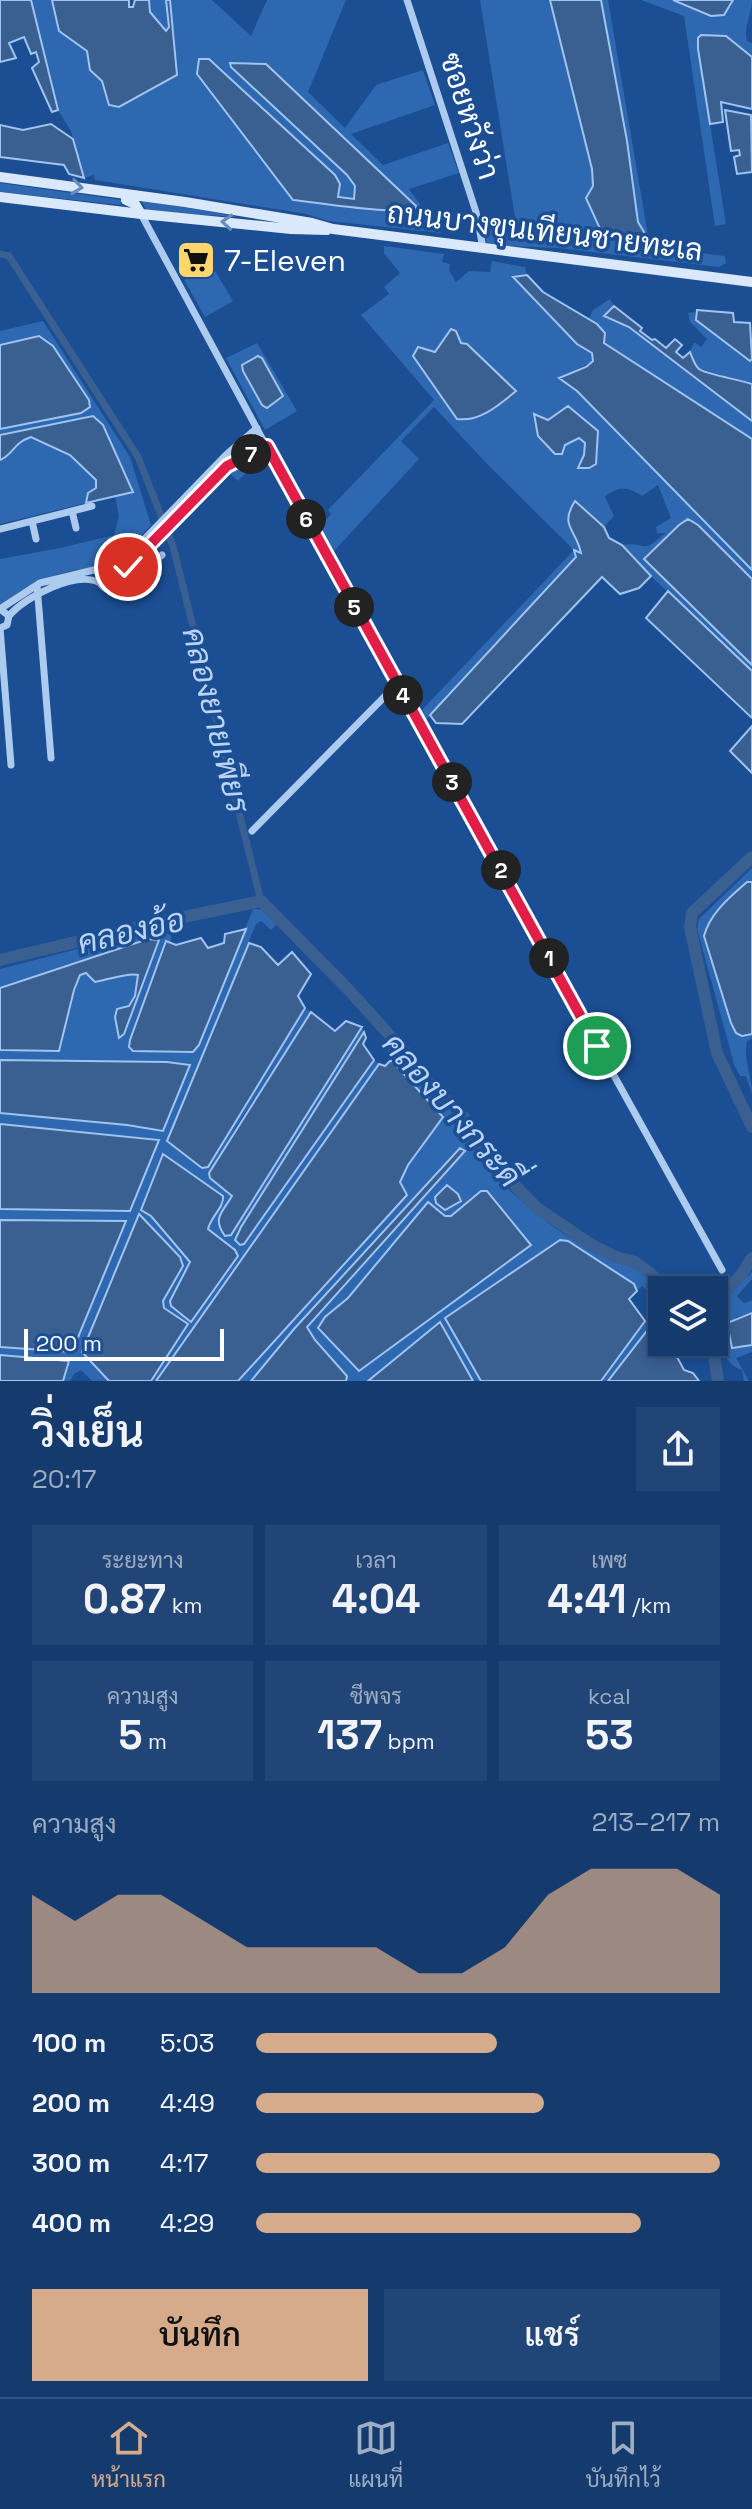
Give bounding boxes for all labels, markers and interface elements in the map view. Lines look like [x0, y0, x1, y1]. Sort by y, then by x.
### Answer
street label: ซอยหวังว่า [431, 48, 509, 184]
one-way arrow [71, 179, 84, 196]
street label: ถนนบางขุนเทียนชายทะเล [385, 192, 705, 272]
one-way arrow [220, 214, 233, 231]
supermarket icon: 7-Eleven [175, 239, 217, 281]
place label: 7-Eleven [224, 241, 346, 280]
pin: 7 [231, 434, 271, 474]
text: 7 [245, 440, 257, 468]
pin: 6 [286, 499, 326, 539]
text: 6 [299, 505, 313, 533]
pin [94, 533, 162, 601]
icon: check [106, 545, 150, 589]
pin: 5 [334, 587, 374, 627]
text: 5 [347, 593, 361, 621]
water label: คลองยายเพียร [174, 623, 259, 819]
pin: 4 [383, 675, 423, 715]
text: 4 [396, 681, 410, 709]
pin: 3 [432, 762, 472, 802]
text: 3 [445, 768, 459, 796]
pin: 2 [481, 850, 521, 890]
text: 2 [494, 856, 508, 884]
water label: คลองอ้อ [73, 898, 188, 963]
pin: 1 [529, 938, 569, 978]
text: 1 [544, 944, 554, 972]
pin [563, 1012, 631, 1080]
water label: คลองบางกระดี่ [374, 1019, 538, 1198]
icon: arrive [575, 1024, 619, 1068]
map controls [648, 1276, 728, 1356]
button: layers [648, 1276, 728, 1356]
scale bar [24, 1325, 224, 1361]
text: 200 m [36, 1329, 102, 1357]
text: วิ่งเย็น [32, 1404, 144, 1460]
button: share [636, 1407, 720, 1491]
text: 20:17 [32, 1462, 96, 1496]
text: ระยะทาง [102, 1546, 184, 1574]
text: เวลา [355, 1546, 397, 1574]
text: เพซ [591, 1546, 627, 1574]
text: 0.87 [83, 1574, 166, 1625]
text: 4:04 [332, 1574, 420, 1625]
text: 4:41 [547, 1574, 627, 1625]
text: km [166, 1591, 202, 1619]
text: /km [627, 1591, 671, 1619]
text: ความสูง [107, 1682, 178, 1710]
text: ชีพจร [350, 1682, 402, 1710]
text: kcal [588, 1682, 631, 1710]
text: 5 [118, 1710, 142, 1761]
text: 137 [317, 1710, 382, 1761]
text: 53 [585, 1710, 633, 1761]
text: m [142, 1727, 167, 1755]
text: bpm [382, 1727, 435, 1755]
text: 213–217 m [592, 1805, 720, 1839]
text: ความสูง [32, 1807, 116, 1841]
text: 100 m [32, 2026, 106, 2060]
text: 5:03 [160, 2026, 215, 2060]
text: 200 m [32, 2086, 110, 2120]
text: 4:49 [160, 2086, 215, 2120]
text: 300 m [32, 2146, 110, 2180]
text: 4:17 [160, 2146, 208, 2180]
text: 400 m [32, 2206, 111, 2240]
text: 4:29 [160, 2206, 214, 2240]
button: บันทึก [32, 2289, 368, 2381]
button: แชร์ [384, 2289, 720, 2381]
tab: หน้าแรก [91, 2416, 166, 2493]
tab: แผนที่ [348, 2416, 403, 2493]
tab: บันทึกไว้ [586, 2416, 661, 2493]

